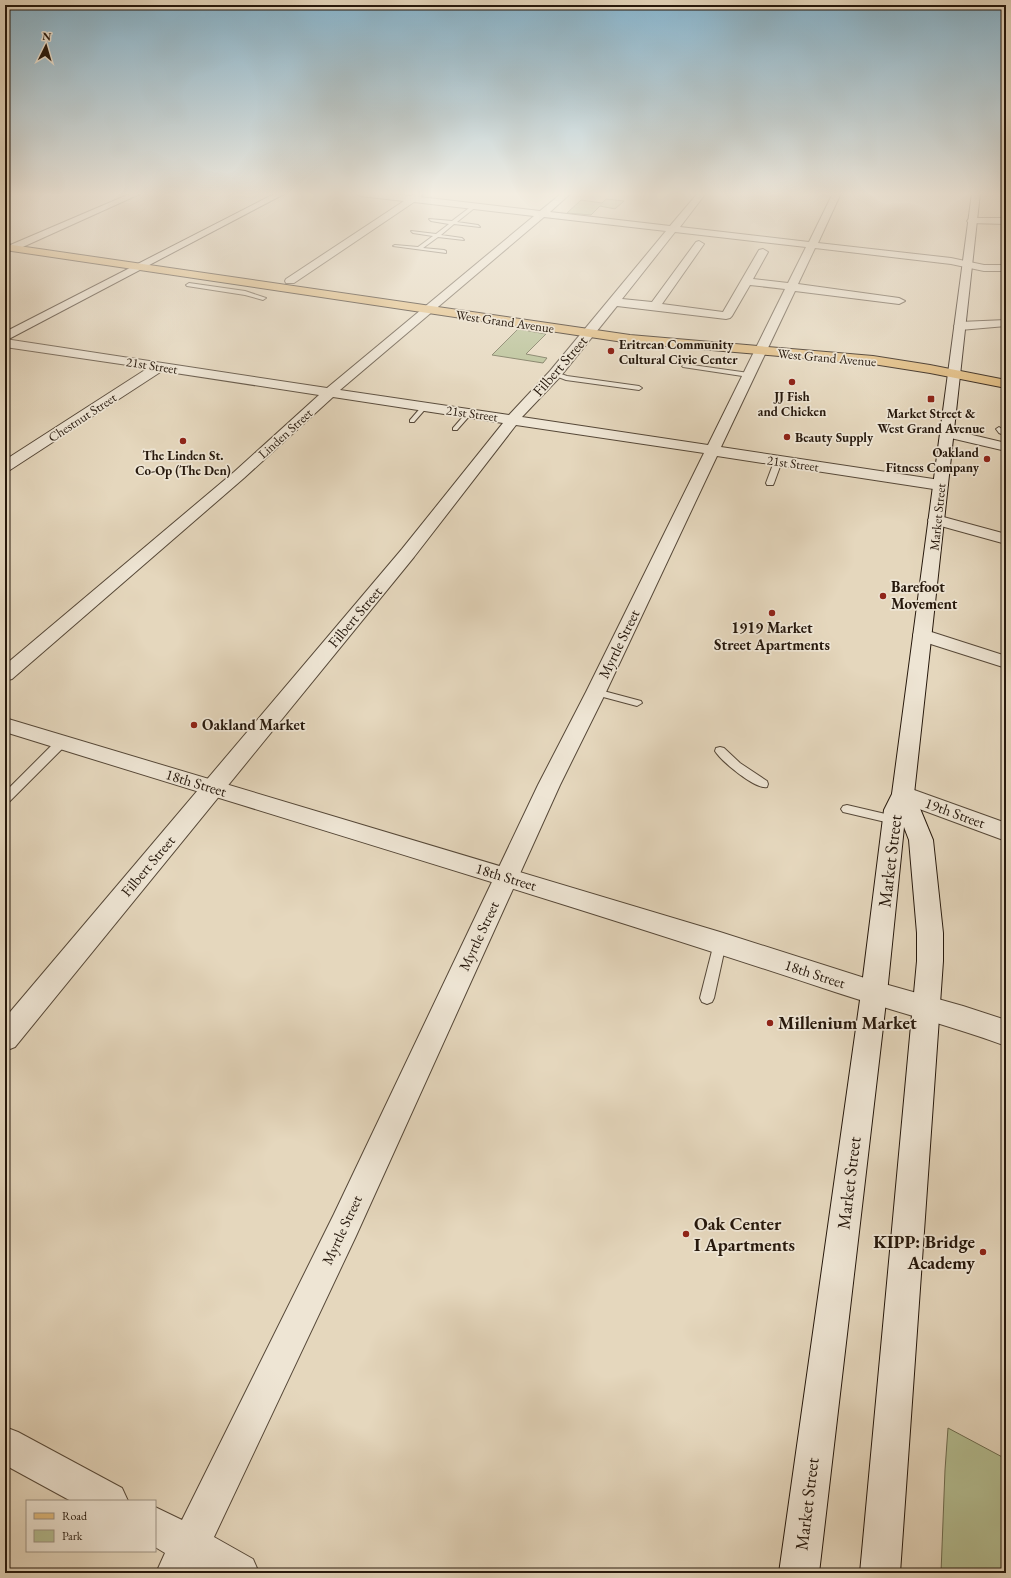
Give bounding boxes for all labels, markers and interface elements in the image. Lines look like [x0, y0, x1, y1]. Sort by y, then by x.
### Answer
north arrow [26, 26, 66, 66]
text: N [42, 29, 52, 43]
street label: West Grand Avenue [455, 306, 555, 337]
street label: Filbert Street [528, 331, 591, 400]
place label: Eritrean Community Cultural Civic Center [619, 336, 738, 368]
street label: West Grand Avenue [777, 345, 877, 370]
marker: Eritrean Community Cultural Civic Center [606, 346, 616, 356]
street label: 21st Street [125, 353, 179, 378]
marker: JJ Fish and Chicken [787, 377, 797, 387]
place label: JJ Fish and Chicken [758, 388, 827, 420]
street label: Chestnut Street [45, 389, 120, 446]
marker: Market Street & West Grand Avenue [926, 394, 936, 404]
street label: 21st Street [445, 401, 499, 426]
street label: Linden Street [255, 405, 316, 462]
place label: Market Street & West Grand Avenue [877, 405, 985, 437]
place label: Beauty Supply [795, 429, 874, 446]
marker: Beauty Supply [782, 432, 792, 442]
marker: The Linden St. Co-Op (The Den) [178, 436, 188, 446]
place label: Oakland Fitness Company [886, 444, 980, 476]
place label: The Linden St. Co-Op (The Den) [135, 447, 231, 479]
street label: 21st Street [766, 451, 820, 476]
marker: Oakland Fitness Company [982, 454, 992, 464]
street label: Market Street [926, 483, 949, 551]
place label: Barefoot Movement [891, 577, 958, 613]
street label: Filbert Street [323, 582, 386, 651]
marker: Barefoot Movement [878, 591, 888, 601]
street label: Myrtle Street [594, 606, 644, 681]
marker: 1919 Market Street Apartments [767, 608, 777, 618]
place label: 1919 Market Street Apartments [714, 618, 830, 654]
place label: Oakland Market [202, 715, 306, 734]
marker: Oakland Market [189, 720, 199, 730]
street label: 18th Street [163, 764, 229, 801]
street label: 19th Street [922, 793, 988, 832]
street label: Market Street [872, 813, 907, 909]
street label: Filbert Street [116, 831, 179, 900]
street label: 18th Street [473, 858, 539, 895]
street label: Myrtle Street [454, 898, 503, 974]
street label: 18th Street [782, 955, 848, 992]
place label: Millenium Market [778, 1011, 917, 1034]
marker: Millenium Market [765, 1018, 775, 1028]
street label: Market Street [831, 1135, 866, 1231]
street label: Myrtle Street [317, 1192, 366, 1268]
place label: Oak Center I Apartments [694, 1212, 795, 1256]
marker: Oak Center I Apartments [681, 1229, 691, 1239]
place label: KIPP: Bridge Academy [873, 1230, 975, 1274]
marker: KIPP: Bridge Academy [978, 1247, 988, 1257]
street label: Market Street [789, 1456, 824, 1552]
legend [26, 1500, 156, 1552]
text: Road [62, 1508, 88, 1524]
text: Park [62, 1528, 83, 1544]

